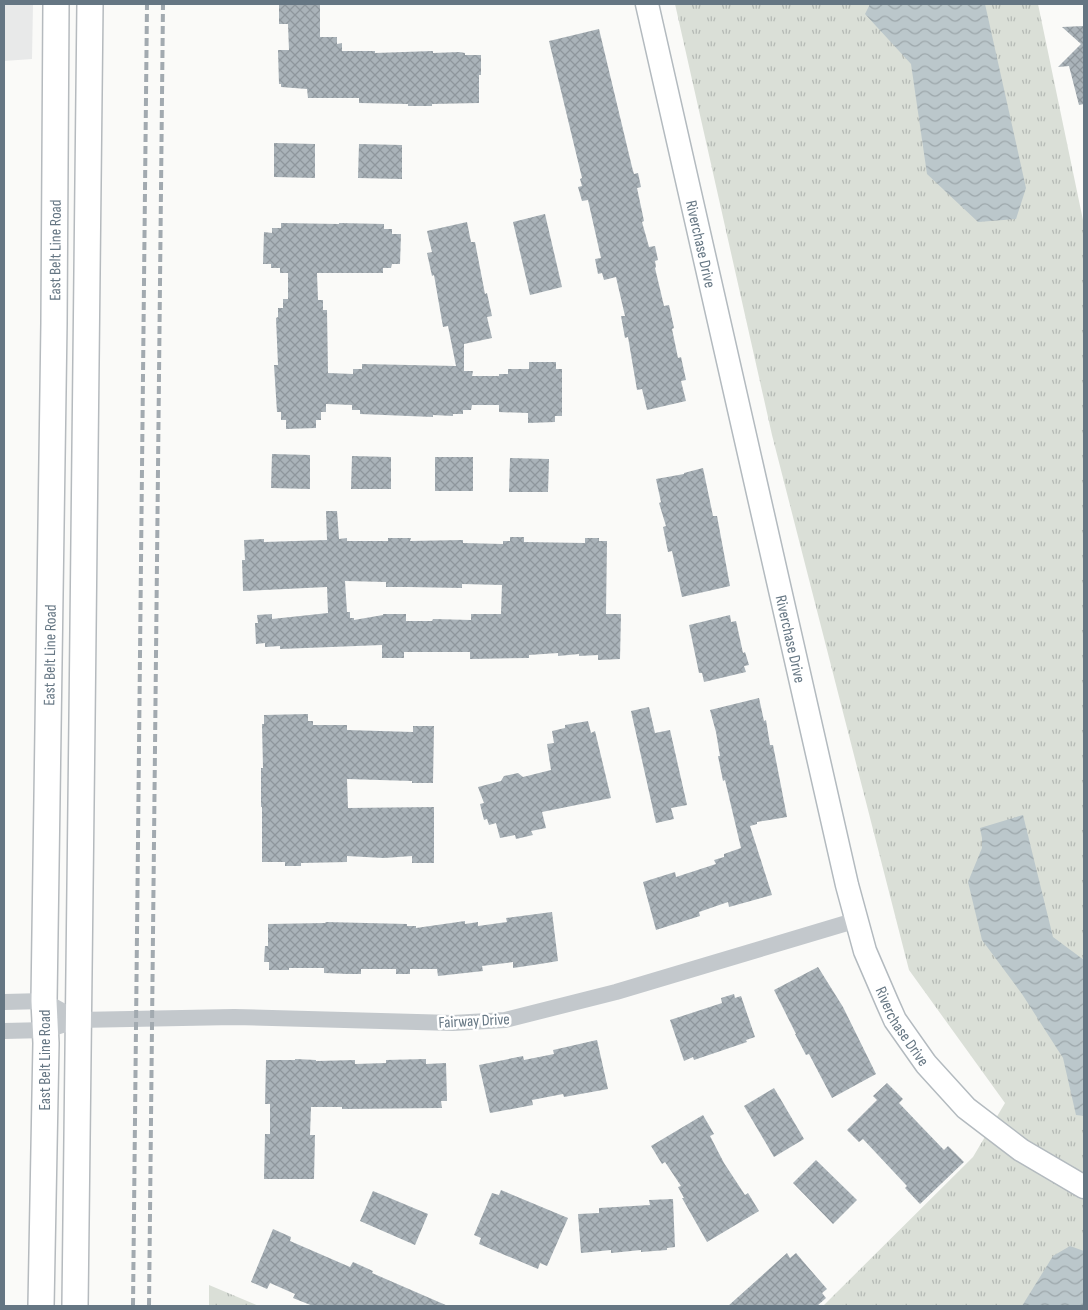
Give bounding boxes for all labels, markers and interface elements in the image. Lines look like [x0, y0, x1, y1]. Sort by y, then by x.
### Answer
street label: Riverchase Drive [681, 199, 719, 290]
street label: East Belt Line Road [46, 200, 66, 301]
street label: Riverchase Drive [770, 593, 809, 685]
street label: East Belt Line Road [40, 604, 61, 706]
street label: Riverchase Drive [871, 984, 932, 1070]
street label: East Belt Line Road [36, 1009, 55, 1111]
street label: Fairway Drive [438, 1010, 510, 1033]

